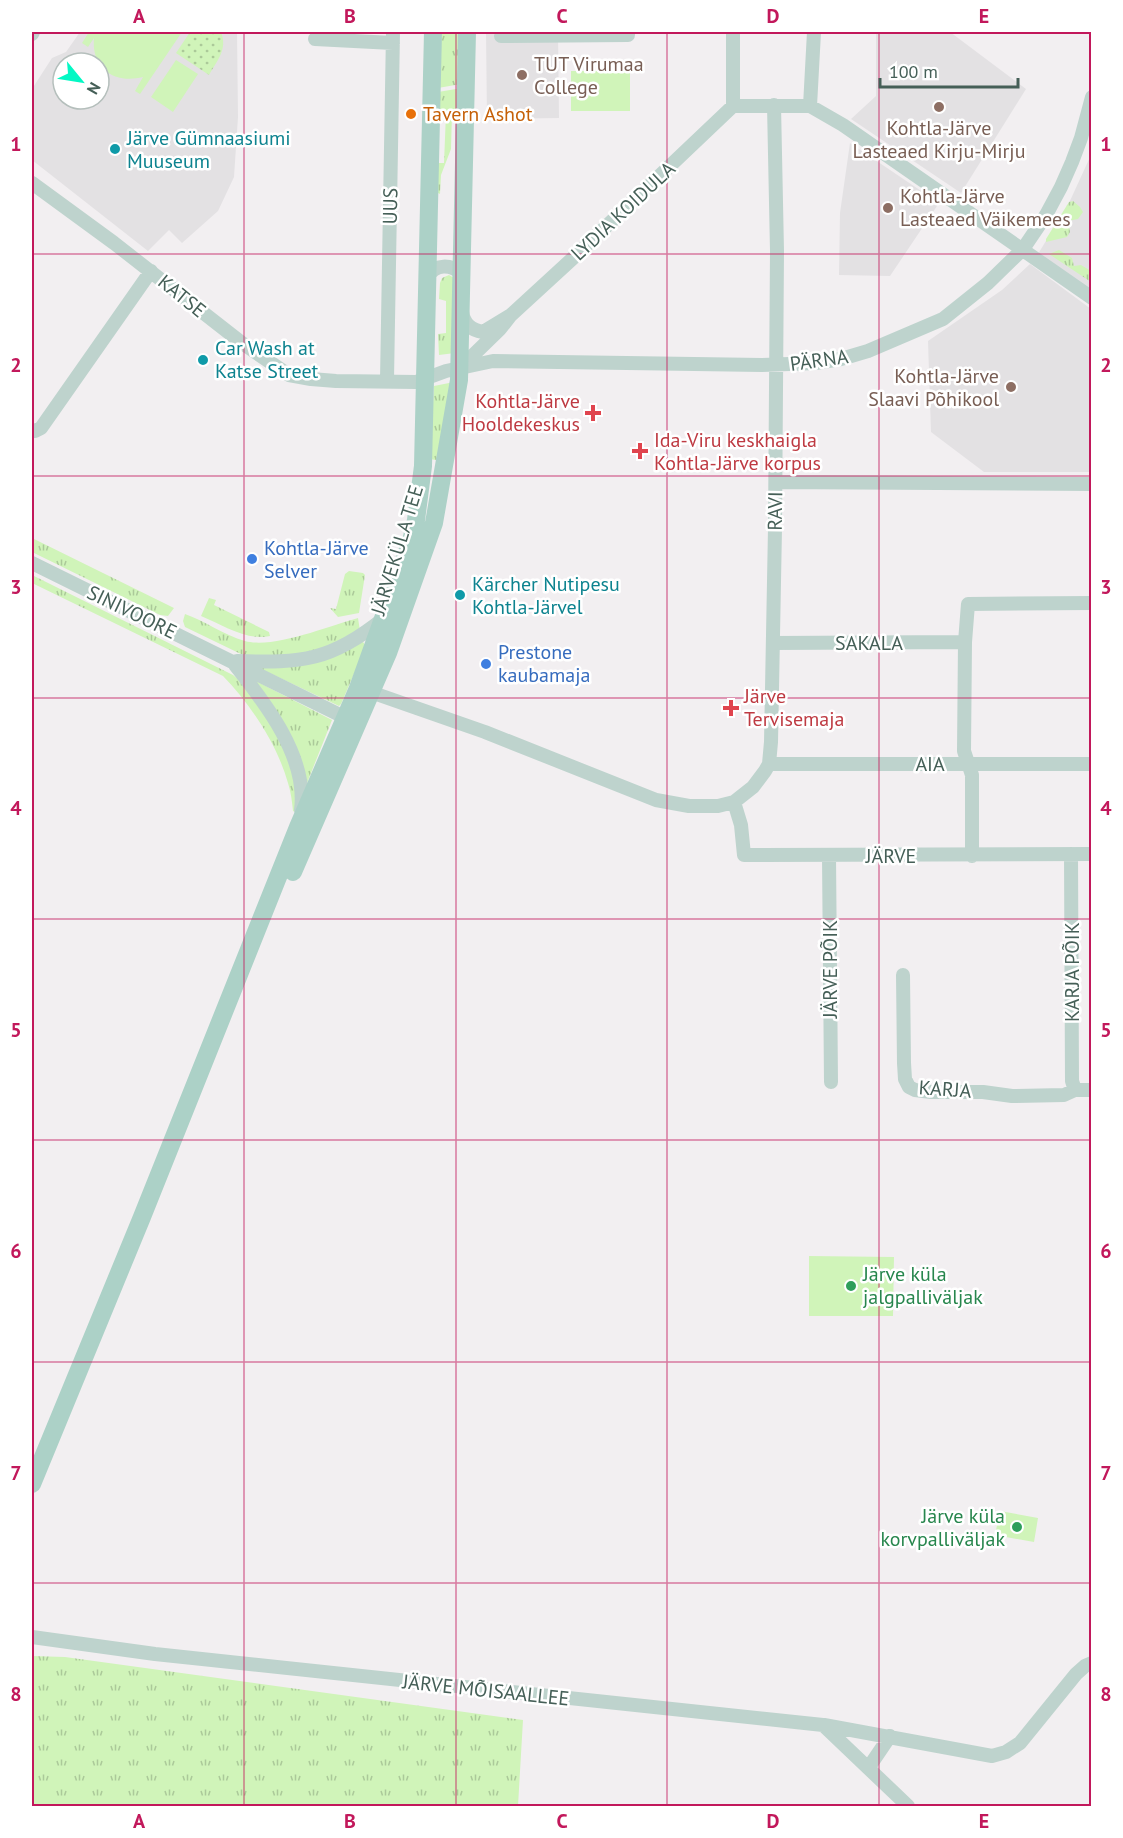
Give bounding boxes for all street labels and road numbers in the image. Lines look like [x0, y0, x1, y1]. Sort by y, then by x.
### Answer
street label: LYDIA KOIDULA [565, 156, 681, 266]
street label: UUS [377, 187, 403, 225]
street label: KATSE [153, 269, 211, 323]
street label: PÄRNA [788, 343, 850, 377]
street label: JÄRVEKÜLA TEE [365, 482, 429, 619]
street label: RAVI [762, 491, 788, 531]
street label: SINIVOORE [83, 579, 181, 645]
street label: SAKALA [835, 630, 903, 656]
street label: AIA [915, 751, 945, 777]
street label: JÄRVE [865, 843, 916, 869]
street label: JÄRVE PÕIK [817, 920, 843, 1019]
street label: KARJA PÕIK [1059, 922, 1085, 1022]
street label: KARJA [918, 1074, 972, 1104]
street label: JÄRVE MÕISAALLEE [400, 1668, 571, 1712]

